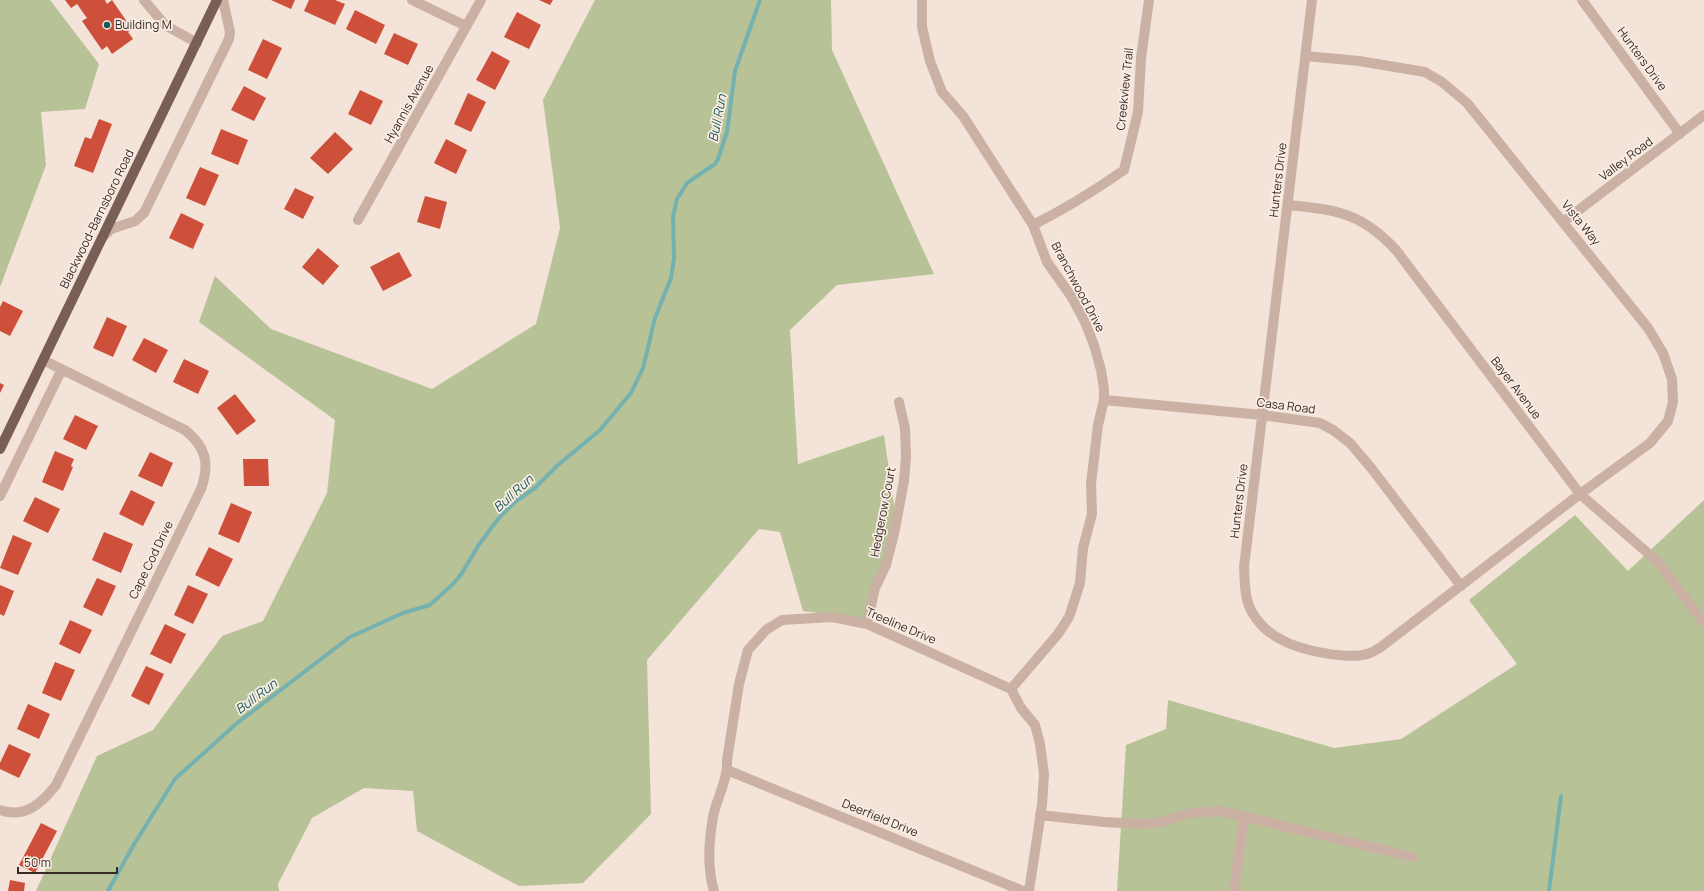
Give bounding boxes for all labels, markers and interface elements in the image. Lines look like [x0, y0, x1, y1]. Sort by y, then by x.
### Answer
place label: Building M [115, 16, 172, 33]
marker: Building M [102, 20, 112, 30]
street label: Hunters Drive [1614, 23, 1671, 94]
street label: Creekview Trail [1112, 47, 1137, 131]
street label: Hyannis Avenue [380, 61, 437, 146]
water label: Bull Run [704, 91, 731, 143]
street label: Valley Road [1595, 133, 1656, 184]
street label: Hunters Drive [1265, 142, 1291, 218]
street label: Blackwood-Barnsboro Road [55, 146, 138, 291]
street label: Vista Way [1558, 197, 1605, 249]
street label: Branchwood Drive [1048, 239, 1109, 335]
street label: Bayer Avenue [1487, 353, 1546, 423]
street label: Casa Road [1256, 393, 1316, 418]
street label: Hunters Drive [1226, 463, 1252, 539]
street label: Hedgerow Court [865, 465, 900, 558]
water label: Bull Run [489, 469, 538, 516]
street label: Cape Cod Drive [124, 518, 177, 602]
street label: Treeline Drive [863, 603, 939, 648]
water label: Bull Run [231, 674, 282, 718]
street label: Deerfield Drive [839, 794, 921, 841]
scale bar [18, 849, 117, 875]
text: 50 m [24, 854, 51, 871]

